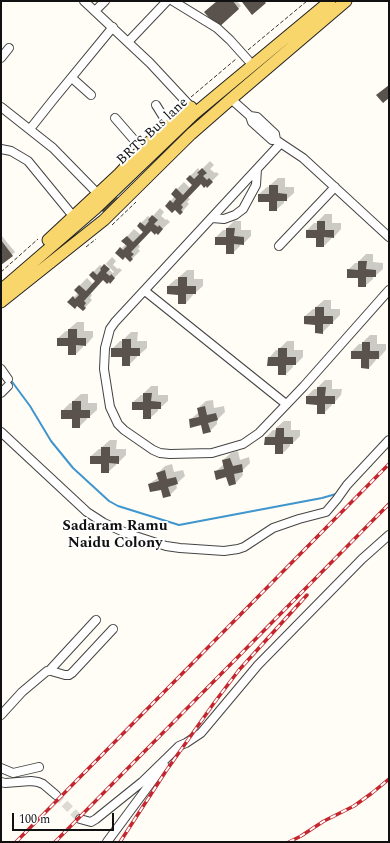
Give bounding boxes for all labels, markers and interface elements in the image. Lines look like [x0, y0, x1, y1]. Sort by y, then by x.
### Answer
street label: BRTS Bus lane [114, 95, 192, 169]
district label: Sadaram Ramu Naidu Colony [62, 518, 168, 553]
scale bar [14, 805, 116, 831]
text: 100 m [19, 810, 50, 829]

